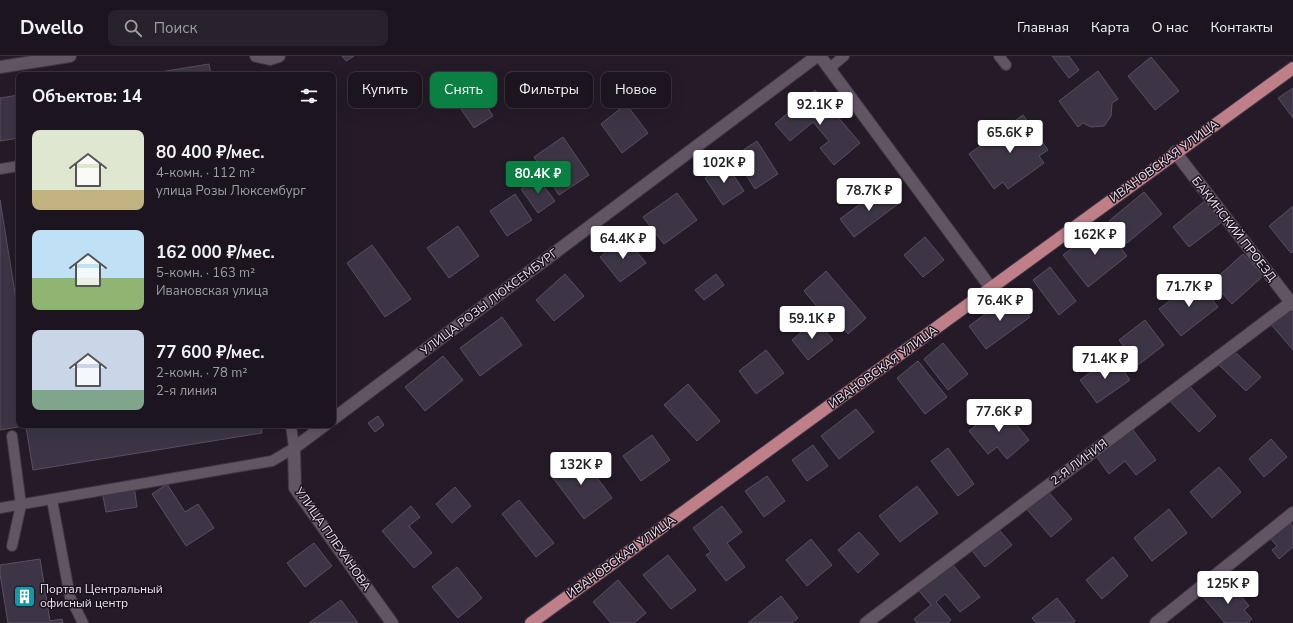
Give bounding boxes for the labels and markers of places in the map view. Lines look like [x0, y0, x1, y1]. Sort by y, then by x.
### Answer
pin: 92.1K ₽ [783, 92, 857, 126]
pin: 65.6K ₽ [973, 120, 1047, 154]
pin: 102K ₽ [691, 150, 757, 184]
pin: 80.4K ₽ [501, 161, 575, 195]
pin: 78.7K ₽ [832, 178, 906, 212]
pin: 162K ₽ [1062, 222, 1128, 256]
pin: 64.4K ₽ [586, 226, 660, 260]
pin: 71.7K ₽ [1152, 274, 1226, 308]
pin: 76.4K ₽ [963, 288, 1037, 322]
pin: 59.1K ₽ [775, 306, 849, 340]
pin: 71.4K ₽ [1068, 346, 1142, 380]
pin: 77.6K ₽ [962, 399, 1036, 433]
pin: 132K ₽ [548, 452, 614, 486]
pin: 125K ₽ [1195, 571, 1261, 605]
place label: Портал Центральный офисный центр [40, 581, 163, 611]
building icon: Портал Центральный офисный центр [12, 583, 38, 609]

